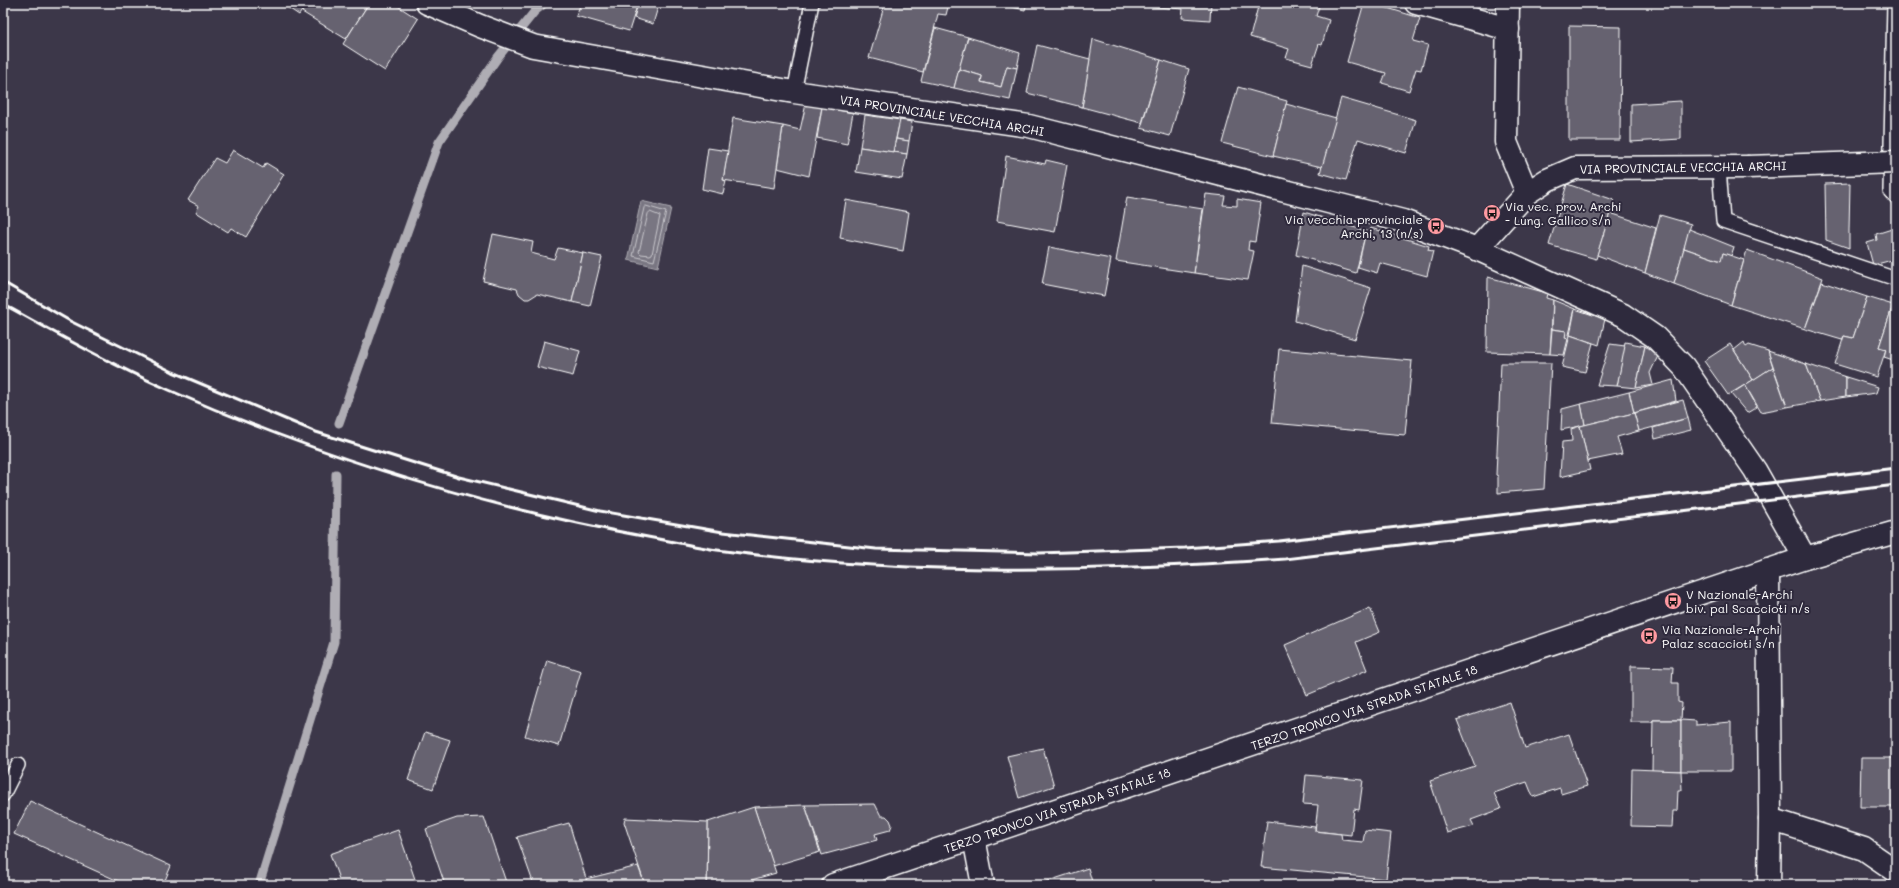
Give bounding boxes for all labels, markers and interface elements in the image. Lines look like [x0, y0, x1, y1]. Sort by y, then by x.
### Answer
street label: VIA PROVINCIALE VECCHIA ARCHI [839, 91, 1045, 139]
street label: VIA PROVINCIALE VECCHIA ARCHI [1580, 157, 1786, 177]
place label: Via vec. prov. Archi - Lung. Gallico s/n [1505, 198, 1621, 228]
bus stop icon: Via vec. prov. Archi - Lung. Gallico s/n [1482, 203, 1502, 223]
place label: Via vecchia provinciale Archi, 13 (n/s) [1285, 211, 1423, 241]
bus stop icon: Via vecchia provinciale Archi, 13 (n/s) [1426, 216, 1446, 236]
place label: V Nazionale-Archi biv. pal Scaccioti n/s [1686, 586, 1810, 616]
bus stop icon: V Nazionale-Archi biv. pal Scaccioti n/s [1663, 591, 1683, 611]
place label: Via Nazionale-Archi Palaz scaccioti s/n [1662, 621, 1780, 651]
bus stop icon: Via Nazionale-Archi Palaz scaccioti s/n [1639, 626, 1659, 646]
street label: TERZO TRONCO VIA STRADA STATALE 18 [1249, 661, 1479, 753]
street label: TERZO TRONCO VIA STRADA STATALE 18 [942, 764, 1172, 856]

